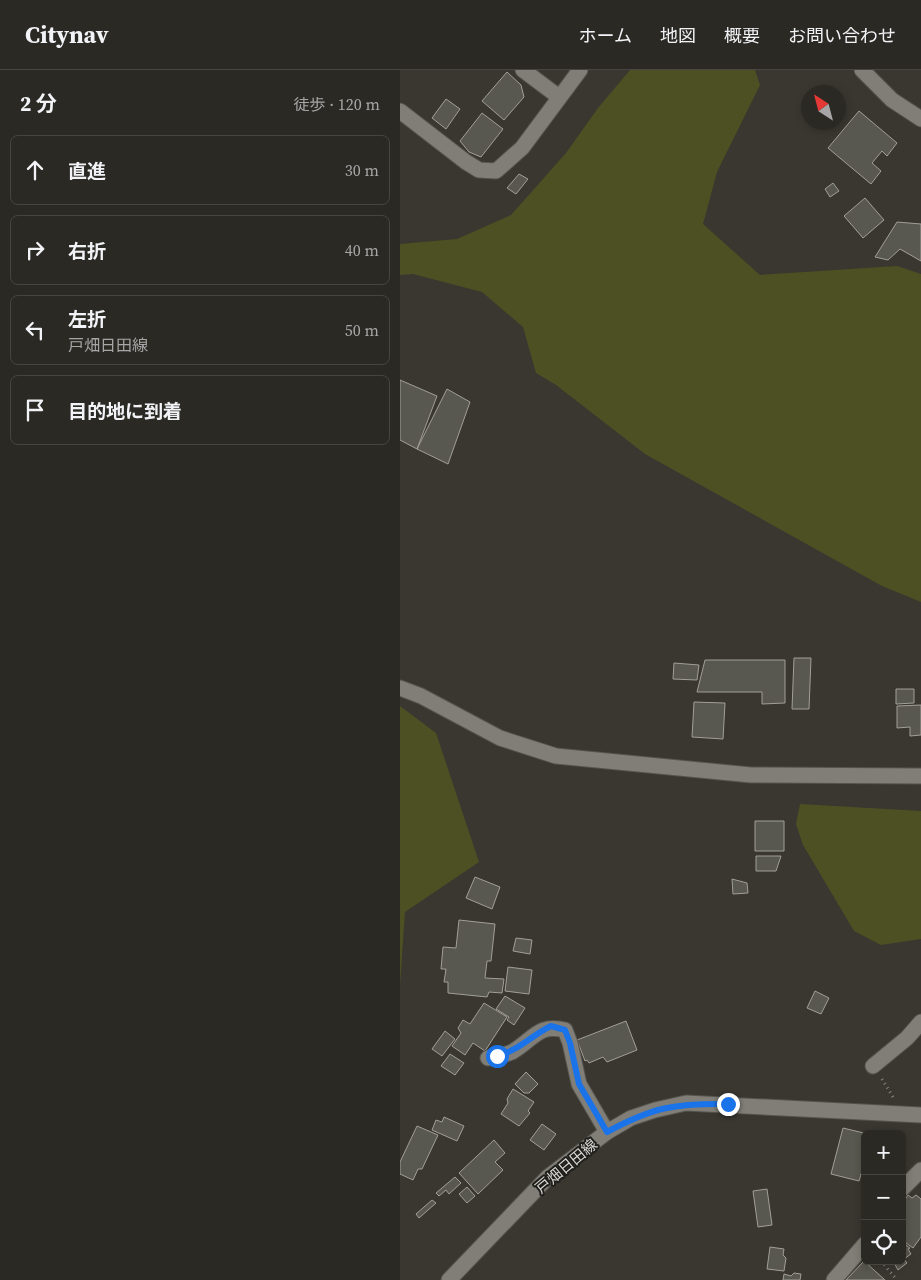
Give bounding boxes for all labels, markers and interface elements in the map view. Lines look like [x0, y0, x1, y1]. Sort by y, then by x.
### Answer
text: Citynav [25, 18, 109, 51]
text: ホーム [579, 23, 632, 48]
text: 地図 [660, 23, 696, 48]
text: 概要 [724, 23, 760, 48]
text: お問い合わせ [788, 23, 896, 48]
north arrow [801, 85, 846, 130]
text: 2 分 [20, 89, 57, 118]
text: 徒歩 · 120 m [294, 93, 380, 115]
icon: ahead [21, 156, 49, 184]
text: 直進 [68, 158, 106, 184]
text: 30 m [345, 159, 379, 181]
icon: right [21, 236, 49, 264]
text: 右折 [68, 238, 106, 264]
text: 40 m [345, 239, 379, 261]
text: 左折 [68, 306, 106, 332]
icon: left [21, 316, 49, 344]
text: 50 m [345, 319, 379, 341]
text: 戸畑日田線 [68, 334, 148, 356]
icon: arrive [21, 396, 49, 424]
text: 目的地に到着 [68, 398, 182, 424]
route start [486, 1045, 509, 1068]
route end [717, 1093, 740, 1116]
map controls [861, 1130, 906, 1265]
button: + [861, 1130, 906, 1175]
street label: 戸畑日田線 [531, 1134, 601, 1198]
button: − [861, 1175, 906, 1220]
button: locate [861, 1220, 906, 1265]

